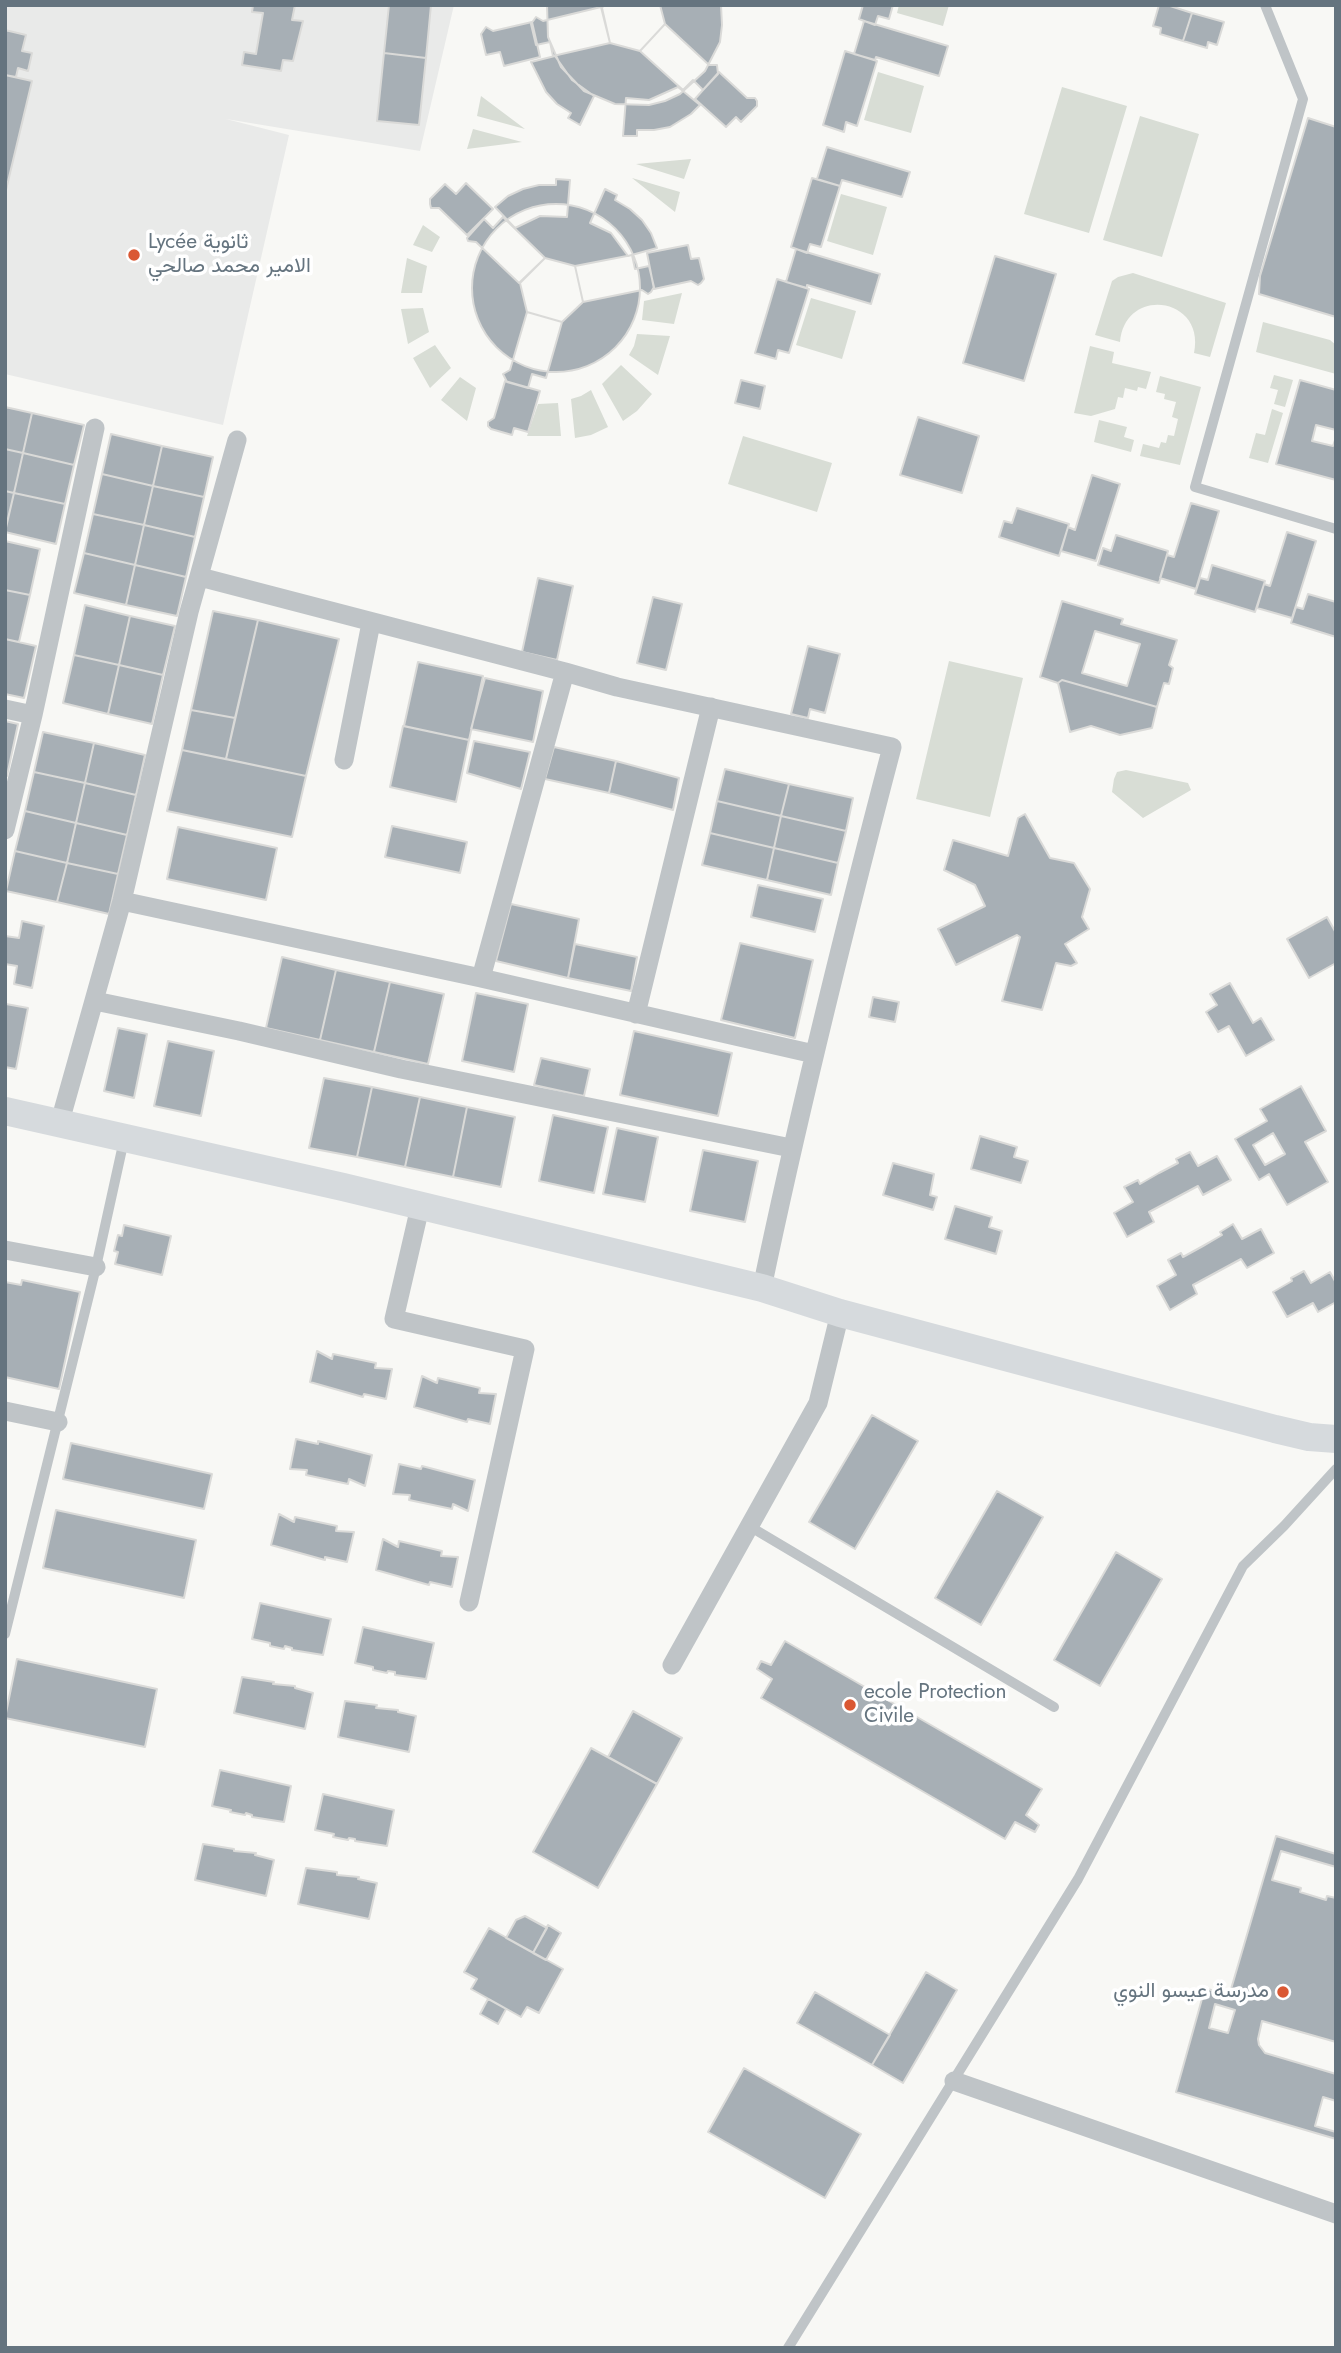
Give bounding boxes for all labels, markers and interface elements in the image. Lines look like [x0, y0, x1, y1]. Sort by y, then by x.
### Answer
place label: Lycée ثانوية الامير محمد صالحي [148, 230, 311, 280]
marker: Lycée ثانوية الامير محمد صالحي [126, 247, 142, 263]
place label: ecole Protection Civile [864, 1680, 1007, 1730]
marker: ecole Protection Civile [842, 1697, 858, 1713]
place label: مدرسة عيسو النوي [1113, 1979, 1269, 2005]
marker: مدرسة عيسو النوي [1275, 1984, 1291, 2000]

